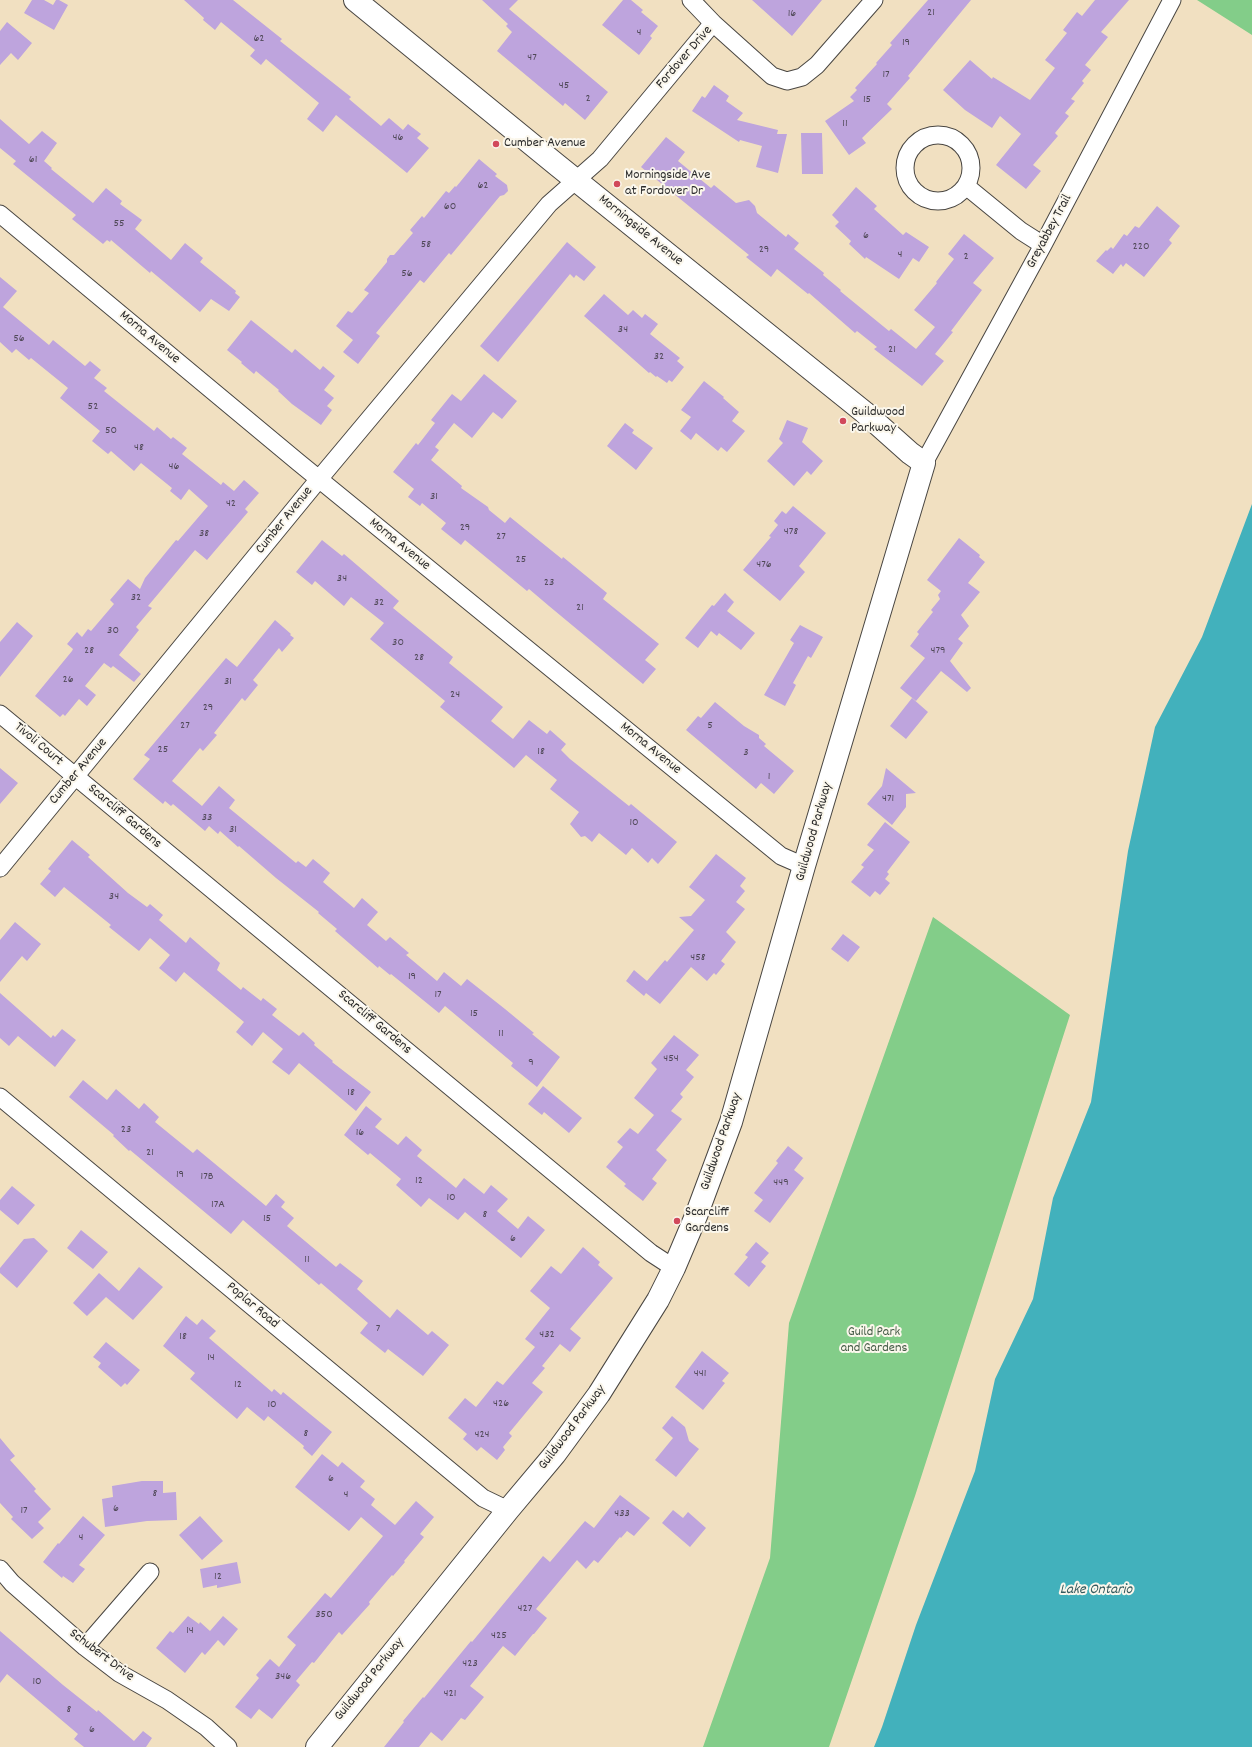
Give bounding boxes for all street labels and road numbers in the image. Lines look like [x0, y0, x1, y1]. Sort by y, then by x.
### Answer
street label: Fordover Drive [653, 23, 717, 93]
street label: Morningside Avenue [594, 192, 686, 270]
street label: Greyabbey Trail [1024, 192, 1076, 272]
street label: Morna Avenue [115, 308, 183, 368]
street label: Cumber Avenue [253, 484, 317, 558]
street label: Morna Avenue [365, 515, 433, 575]
street label: Morna Avenue [616, 719, 684, 779]
street label: Tivoli Court [10, 720, 66, 770]
street label: Cumber Avenue [46, 735, 112, 809]
street label: Scarcliff Gardens [83, 781, 165, 853]
street label: Guildwood Parkway [793, 781, 837, 883]
street label: Scarcliff Gardens [333, 987, 415, 1059]
street label: Guildwood Parkway [697, 1091, 747, 1193]
street label: Poplar Road [222, 1279, 282, 1333]
street label: Guildwood Parkway [536, 1382, 610, 1474]
street label: Schubert Drive [65, 1626, 137, 1686]
street label: Guildwood Parkway [331, 1635, 409, 1725]

